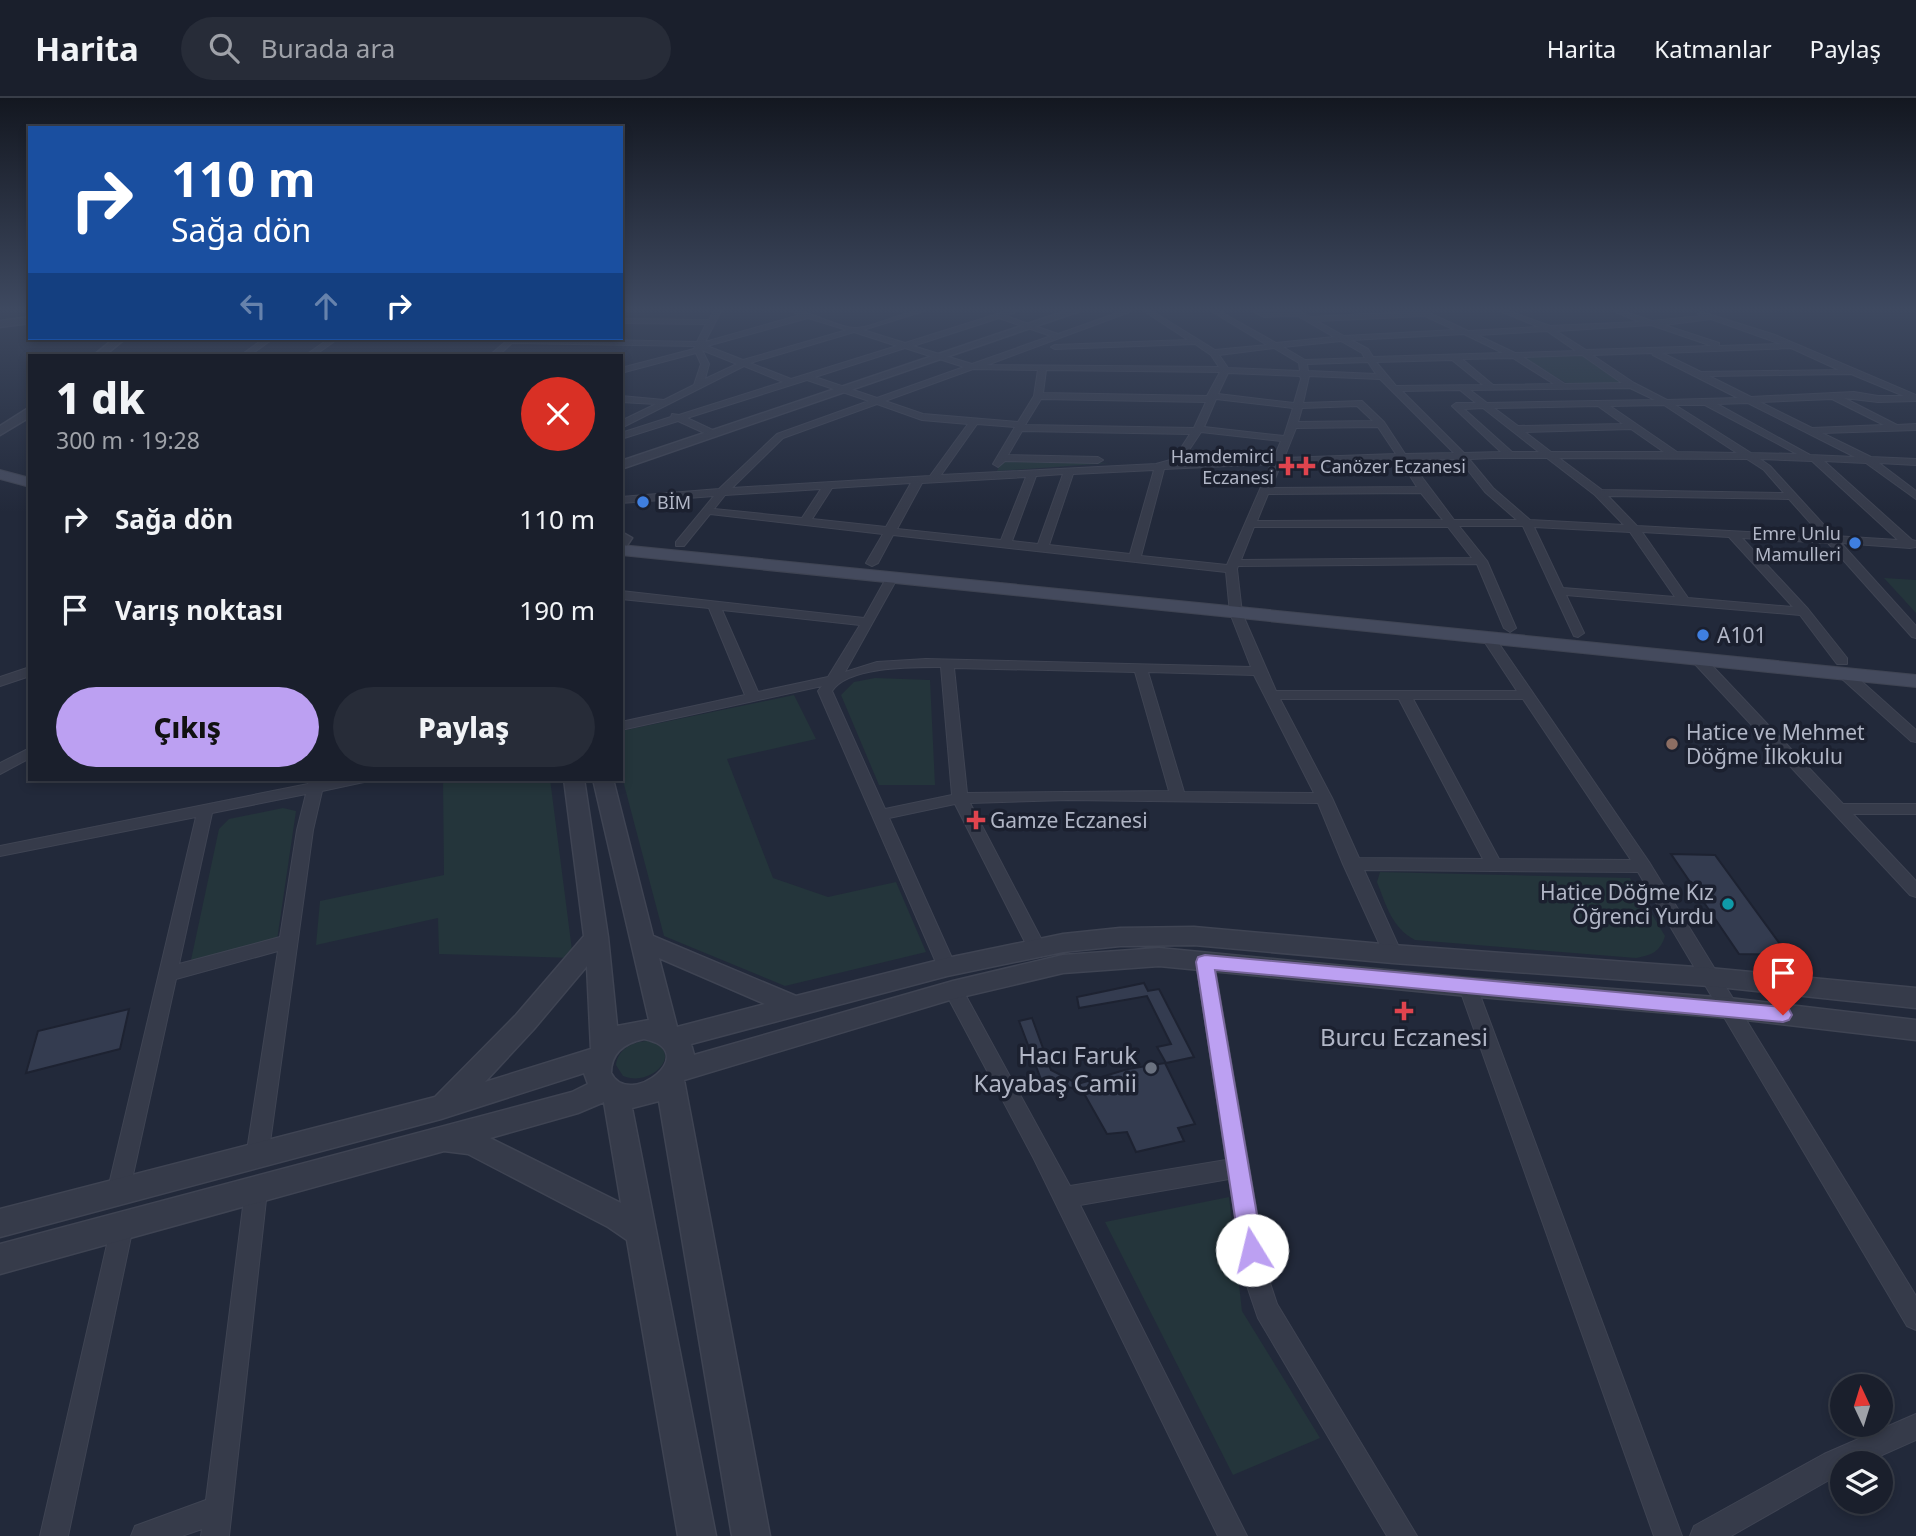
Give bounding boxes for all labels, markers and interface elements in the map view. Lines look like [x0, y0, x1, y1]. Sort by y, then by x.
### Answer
search box [181, 17, 671, 80]
text: Harita [35, 26, 139, 71]
icon: search [205, 29, 243, 67]
text: Burada ara [261, 30, 395, 66]
text: Harita [1547, 32, 1616, 65]
text: Katmanlar [1654, 32, 1772, 65]
text: Paylaş [1810, 32, 1881, 65]
text: 110 m [171, 145, 316, 211]
icon: right [56, 154, 147, 245]
text: Sağa dön [171, 208, 311, 251]
icon: left [234, 287, 272, 325]
icon: ahead [307, 287, 345, 325]
icon: right [380, 287, 418, 325]
text: 1 dk [56, 369, 145, 426]
button: close [521, 377, 595, 451]
text: 300 m · 19:28 [56, 424, 200, 456]
place label: Hamdemirci Eczanesi [1171, 444, 1274, 489]
place label: Canözer Eczanesi [1320, 454, 1466, 478]
marker: Hamdemirci Eczanesi [1280, 458, 1296, 474]
marker: Canözer Eczanesi [1298, 458, 1314, 474]
place label: BİM [657, 490, 691, 514]
marker: BİM [635, 494, 651, 510]
icon: right [56, 500, 94, 538]
text: Sağa dön [115, 501, 233, 537]
text: 110 m [519, 501, 595, 537]
place label: Emre Unlu Mamulleri [1752, 521, 1841, 566]
marker: Emre Unlu Mamulleri [1847, 535, 1863, 551]
icon: arrive [56, 591, 94, 629]
text: Varış noktası [115, 592, 283, 628]
text: 190 m [519, 592, 595, 628]
place label: A101 [1717, 621, 1766, 649]
marker: A101 [1695, 627, 1711, 643]
button: Çıkış [56, 687, 319, 767]
button: Paylaş [333, 687, 595, 767]
place label: Hatice ve Mehmet Döğme İlkokulu [1686, 718, 1865, 770]
marker: Hatice ve Mehmet Döğme İlkokulu [1664, 736, 1680, 752]
place label: Gamze Eczanesi [990, 806, 1148, 834]
marker: Gamze Eczanesi [968, 812, 984, 828]
place label: Hatice Döğme Kız Öğrenci Yurdu [1540, 878, 1714, 930]
marker: Hatice Döğme Kız Öğrenci Yurdu [1720, 896, 1736, 912]
pin [1753, 943, 1813, 1015]
icon: arrive [1764, 954, 1802, 992]
marker: Burcu Eczanesi [1396, 1003, 1412, 1019]
place label: Burcu Eczanesi [1320, 1020, 1488, 1053]
place label: Hacı Faruk Kayabaş Camii [974, 1038, 1137, 1099]
marker: Hacı Faruk Kayabaş Camii [1143, 1060, 1159, 1076]
position arrow [1215, 1213, 1289, 1287]
north arrow [1830, 1374, 1894, 1437]
map controls [1830, 1374, 1893, 1514]
button: layers [1830, 1451, 1893, 1514]

